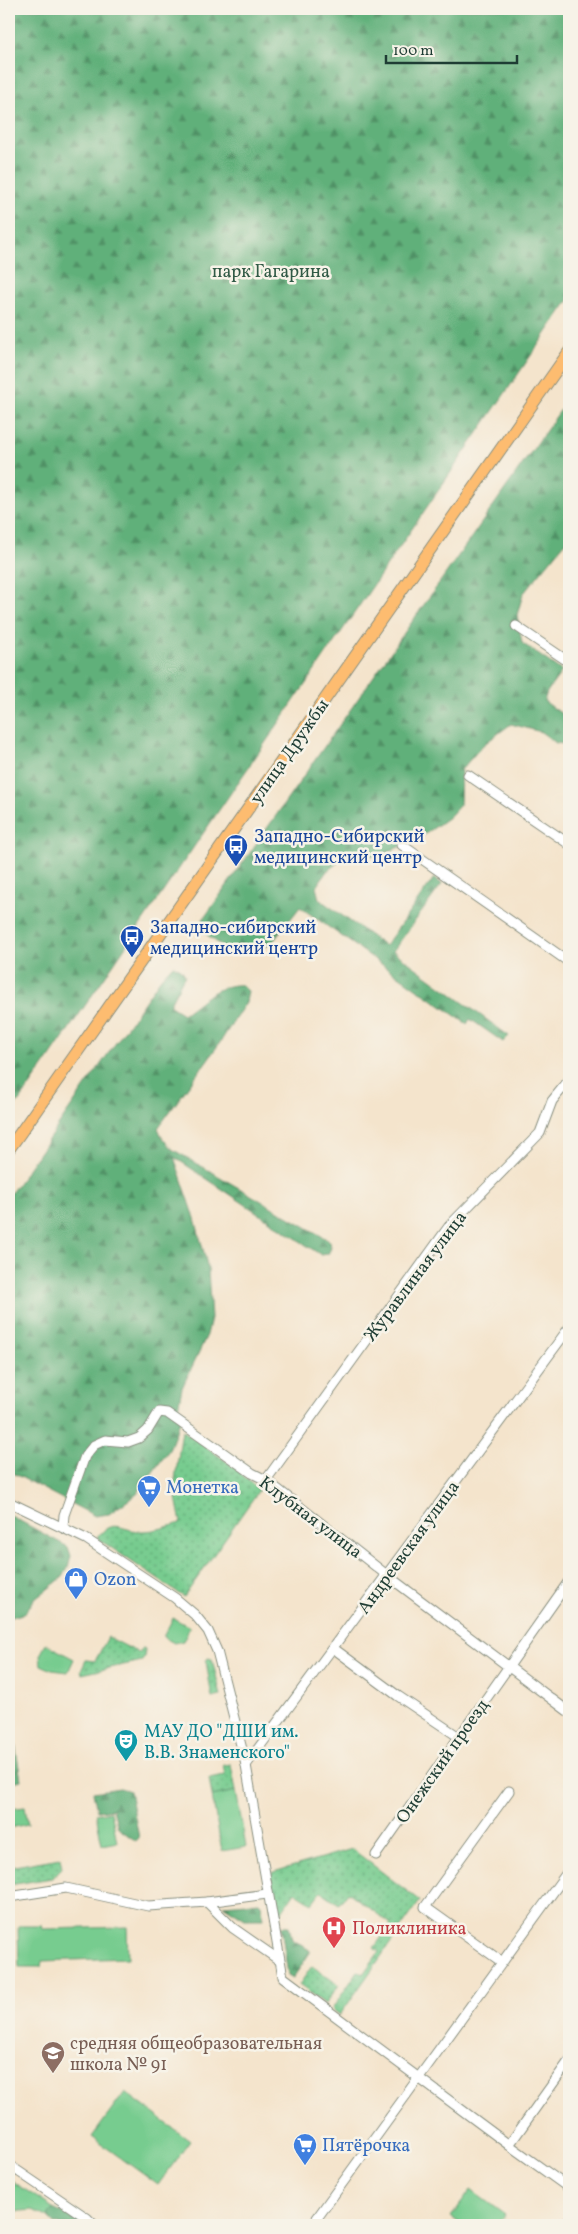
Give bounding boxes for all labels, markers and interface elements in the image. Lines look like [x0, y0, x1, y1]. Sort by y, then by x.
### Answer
scale bar [386, 32, 517, 64]
text: 100 m [393, 41, 433, 62]
park label: парк Гагарина [212, 260, 330, 285]
street label: улица Дружбы [245, 694, 336, 809]
place label: Западно-Сибирский медицинский центр [254, 825, 424, 871]
bus stop icon: Западно-Сибирский медицинский центр [223, 833, 249, 867]
place label: Западно-сибирский медицинский центр [150, 916, 318, 962]
bus stop icon: Западно-сибирский медицинский центр [119, 924, 145, 958]
street label: Журавлиная улица [359, 1206, 474, 1347]
street label: Клубная улица [253, 1471, 367, 1565]
supermarket icon: Монетка [136, 1474, 162, 1508]
place label: Монетка [166, 1476, 239, 1501]
street label: Андреевская улица [352, 1476, 466, 1620]
shop icon: Ozon [63, 1566, 89, 1600]
place label: Ozon [94, 1568, 137, 1593]
street label: Онежский проезд [391, 1695, 496, 1829]
place label: МАУ ДО "ДШИ им. В.В. Знаменского" [144, 1720, 298, 1766]
theatre icon: МАУ ДО "ДШИ им. В.В. Знаменского" [113, 1728, 139, 1762]
hospital icon: Поликлиника [321, 1915, 347, 1949]
place label: Поликлиника [352, 1917, 467, 1942]
place label: средняя общеобразовательная школа № 91 [70, 2032, 322, 2078]
school or university icon: средняя общеобразовательная школа № 91 [40, 2040, 66, 2074]
supermarket icon: Пятёрочка [292, 2132, 318, 2166]
place label: Пятёрочка [322, 2134, 410, 2159]

